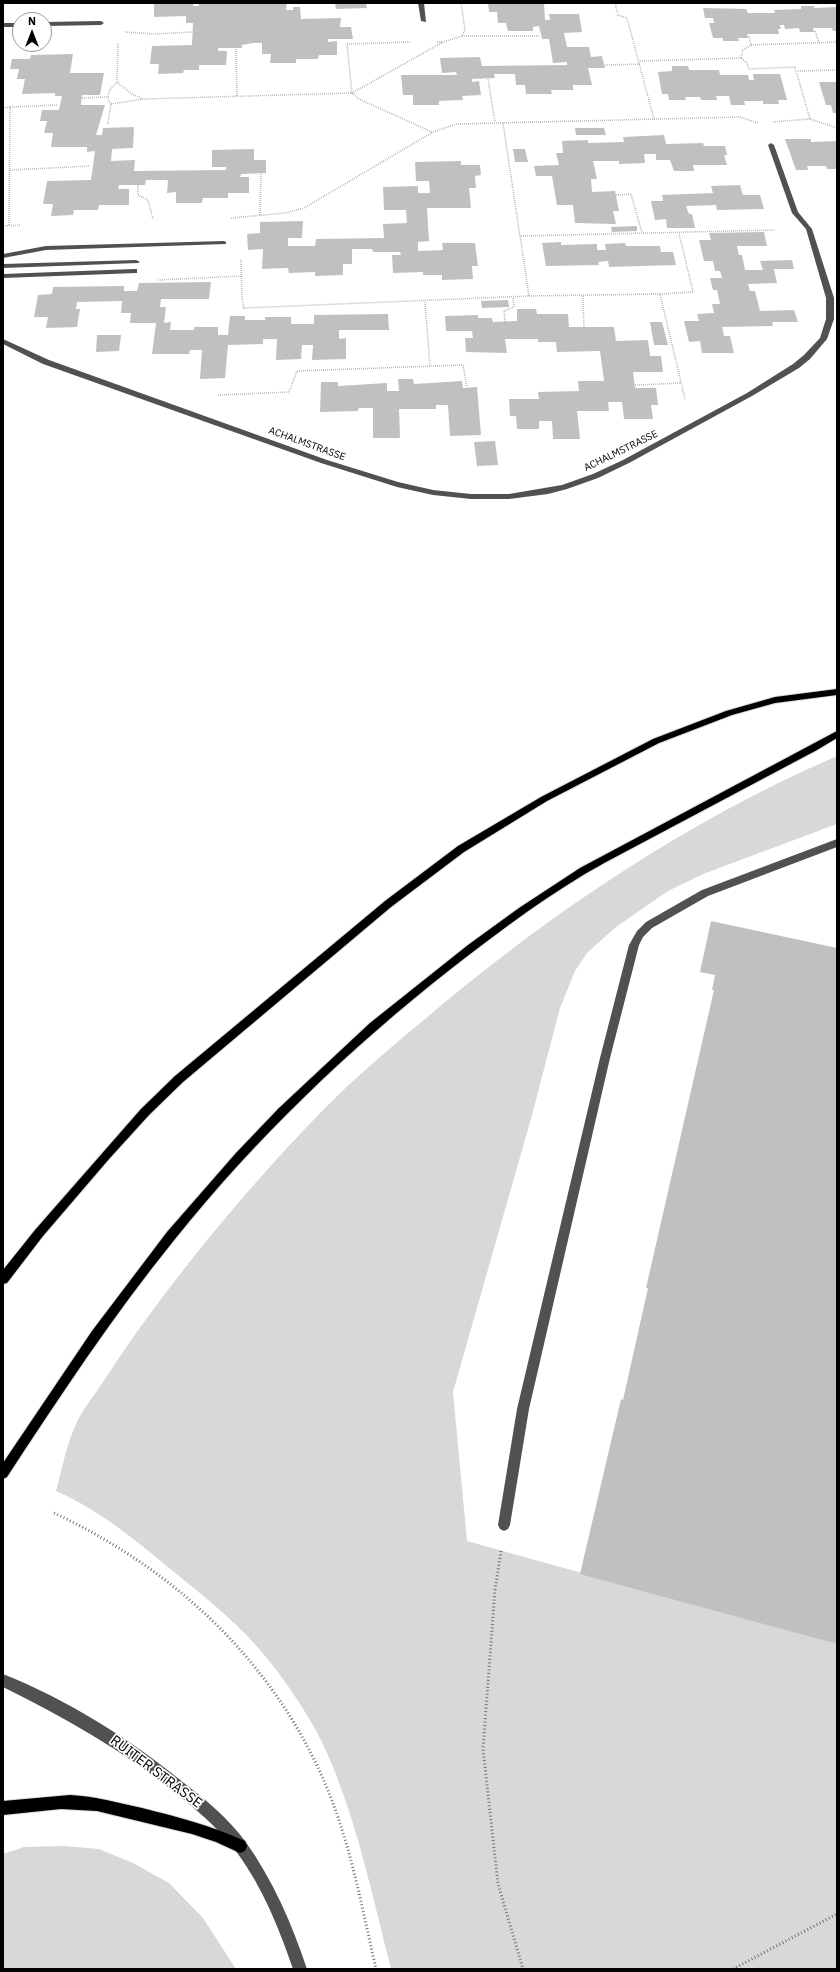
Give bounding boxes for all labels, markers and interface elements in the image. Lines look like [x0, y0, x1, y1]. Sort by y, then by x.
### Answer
north arrow [12, 12, 52, 52]
text: N [28, 14, 36, 28]
street label: ACHALMSTRASSE [267, 425, 347, 463]
street label: ACHALMSTRASSE [582, 428, 660, 474]
street label: RUITER STRASSE [107, 1732, 205, 1812]

